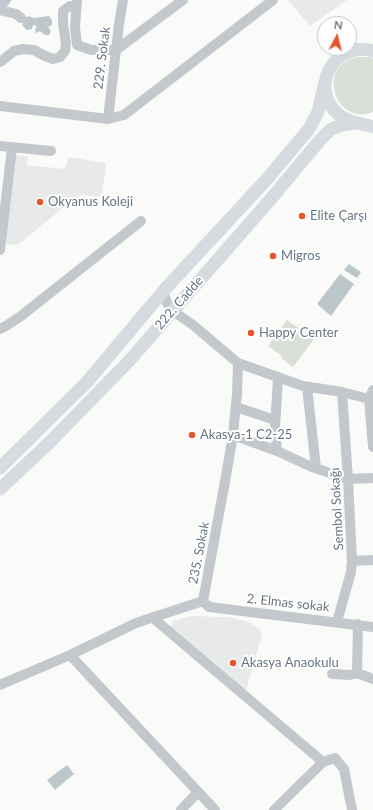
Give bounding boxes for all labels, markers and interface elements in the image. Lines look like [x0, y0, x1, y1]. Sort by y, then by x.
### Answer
north arrow [317, 16, 357, 56]
text: N [333, 18, 343, 32]
street label: 229. Sokak [90, 26, 114, 90]
place label: Okyanus Koleji [48, 194, 133, 210]
marker: Okyanus Koleji [35, 197, 45, 207]
place label: Elite Çarşı [310, 208, 367, 224]
marker: Elite Çarşı [297, 211, 307, 221]
place label: Migros [281, 248, 320, 264]
marker: Migros [268, 251, 278, 261]
street label: 222. Cadde [152, 273, 206, 333]
place label: Happy Center [259, 325, 338, 341]
marker: Happy Center [246, 328, 256, 338]
place label: Akasya-1 C2-25 [200, 427, 292, 443]
marker: Akasya-1 C2-25 [187, 430, 197, 440]
street label: Sembol Sokağı [327, 467, 347, 551]
street label: 235. Sokak [185, 521, 213, 585]
street label: 2. Elmas sokak [246, 591, 330, 615]
place label: Akasya Anaokulu [241, 655, 339, 671]
marker: Akasya Anaokulu [228, 658, 238, 668]

